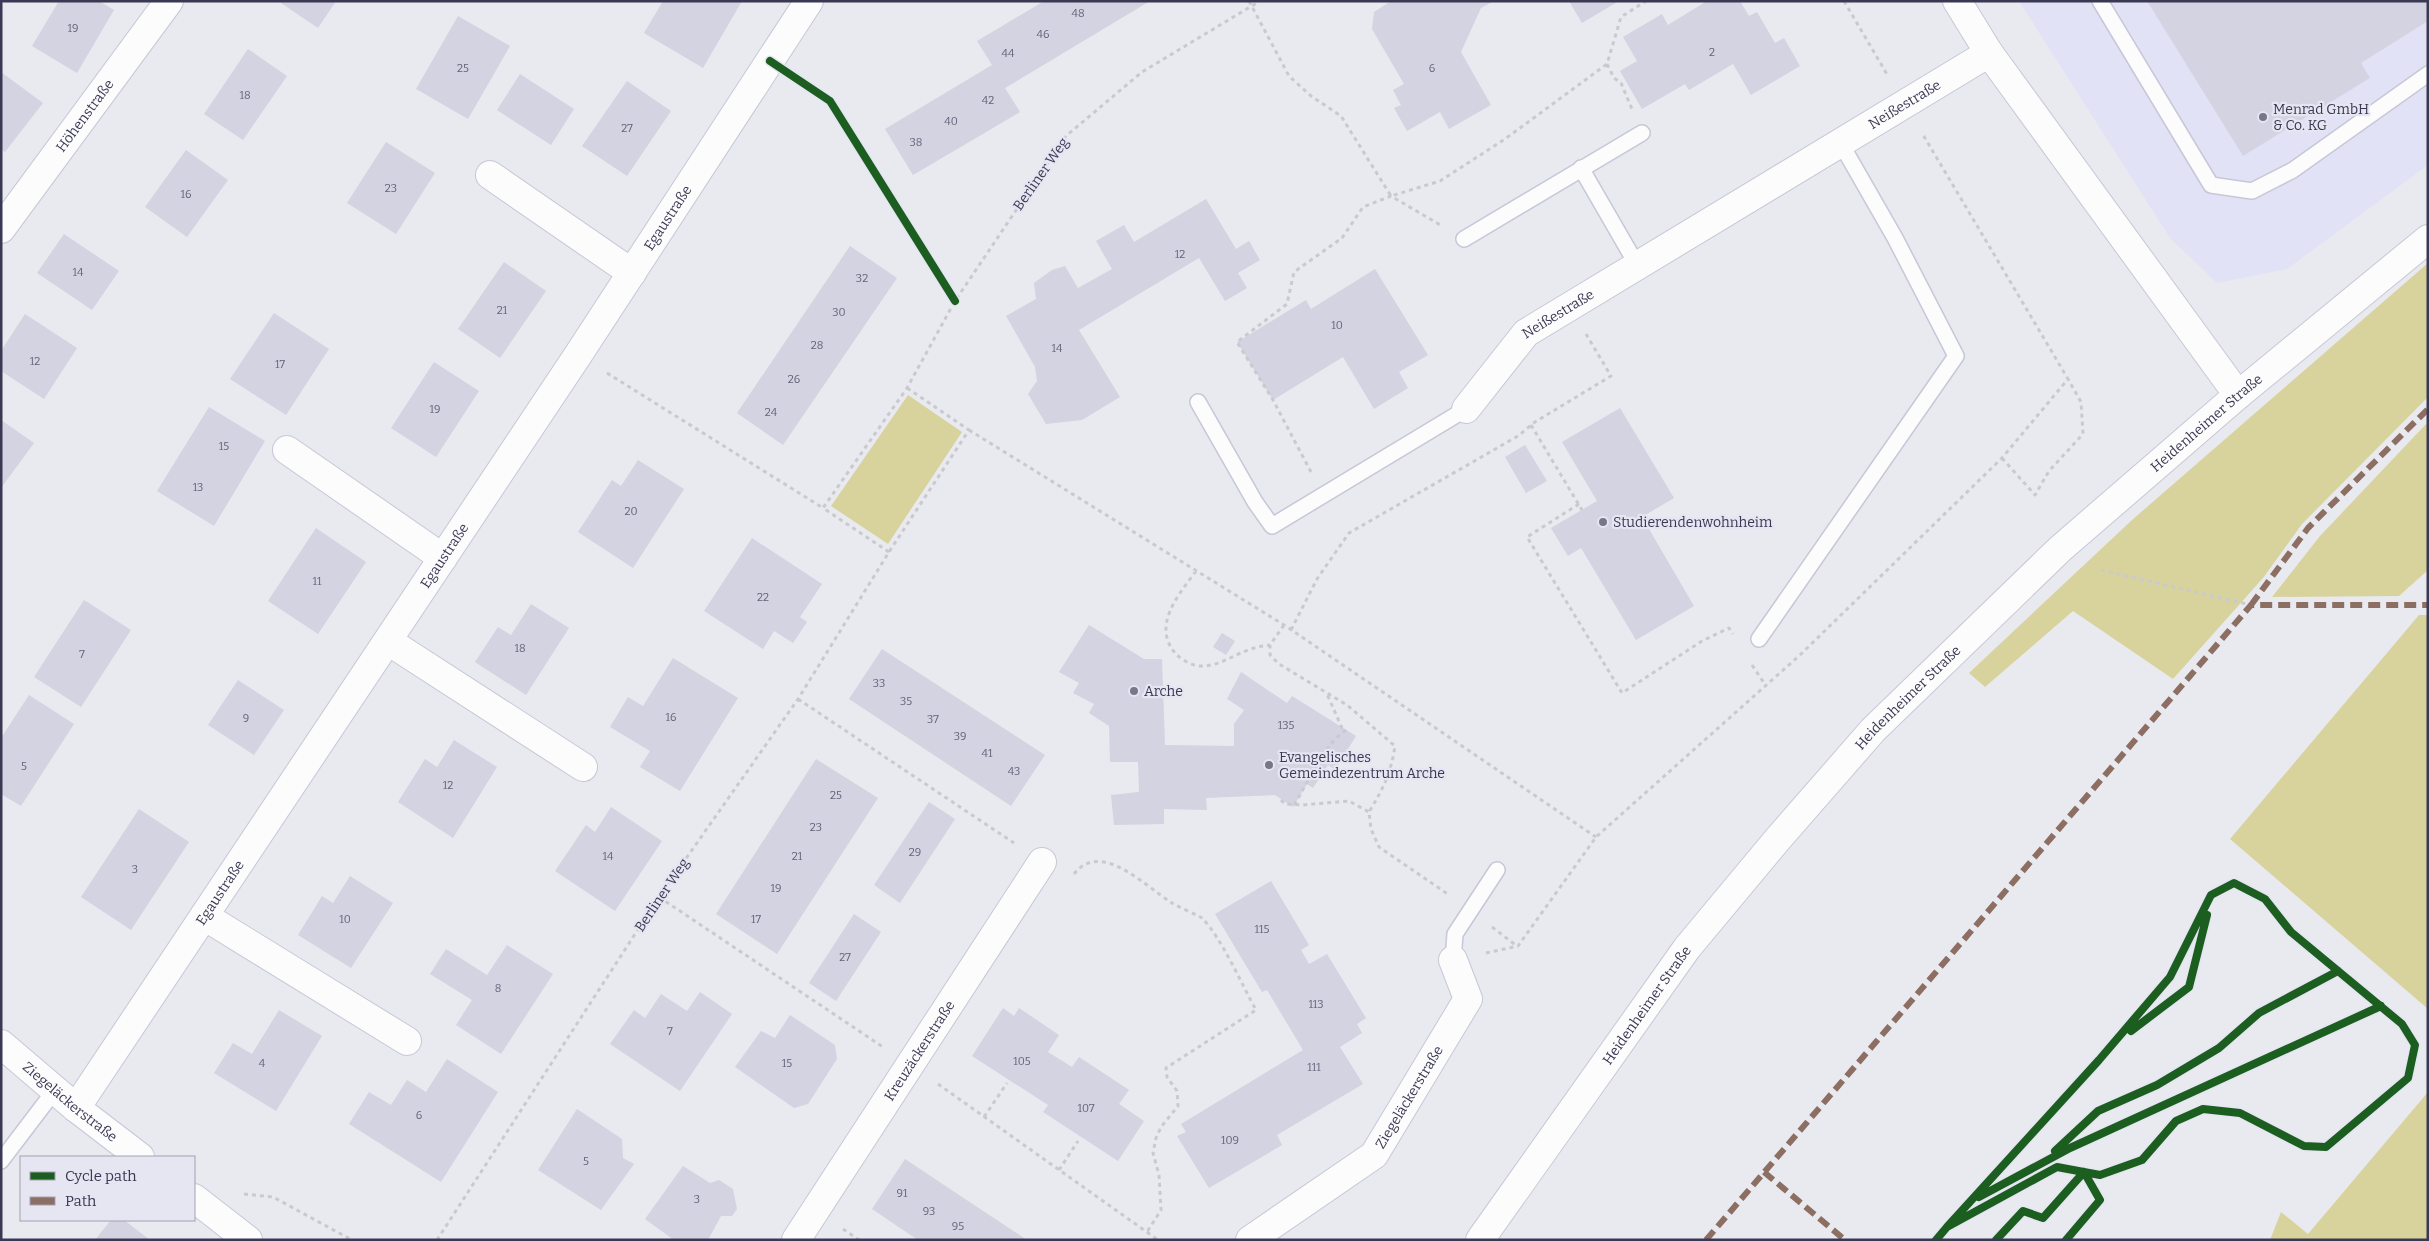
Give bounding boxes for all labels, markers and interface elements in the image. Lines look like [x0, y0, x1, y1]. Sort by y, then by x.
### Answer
house number: 48 [1071, 7, 1085, 20]
house number: 19 [68, 22, 78, 35]
house number: 46 [1037, 28, 1049, 41]
house number: 2 [1709, 46, 1715, 59]
house number: 44 [1002, 47, 1015, 60]
house number: 25 [457, 62, 469, 75]
house number: 6 [1429, 62, 1435, 75]
street label: Höhenstraße [52, 76, 117, 155]
street label: Neißestraße [1865, 76, 1944, 132]
house number: 18 [239, 89, 251, 102]
house number: 42 [982, 94, 994, 107]
place label: Menrad GmbH & Co. KG [2273, 101, 2369, 134]
marker: Menrad GmbH & Co. KG [2257, 111, 2269, 123]
house number: 40 [944, 115, 958, 128]
house number: 27 [621, 122, 633, 135]
street label: Berliner Weg [1010, 134, 1072, 214]
house number: 38 [910, 136, 922, 149]
house number: 23 [385, 182, 397, 195]
street label: Egaustraße [640, 182, 695, 253]
house number: 16 [181, 188, 191, 201]
house number: 12 [1175, 248, 1185, 261]
house number: 14 [73, 266, 84, 279]
house number: 32 [856, 272, 868, 285]
street label: Neißestraße [1519, 285, 1597, 342]
house number: 21 [497, 304, 508, 317]
house number: 30 [832, 306, 846, 319]
house number: 10 [1331, 319, 1343, 332]
house number: 28 [811, 339, 823, 352]
house number: 14 [1052, 342, 1063, 355]
house number: 12 [30, 355, 40, 368]
house number: 17 [275, 358, 285, 371]
street label: Heidenheimer Straße [2147, 370, 2266, 475]
house number: 26 [788, 373, 800, 386]
house number: 19 [430, 403, 440, 416]
house number: 24 [765, 406, 778, 419]
house number: 15 [219, 440, 229, 453]
house number: 13 [193, 481, 203, 494]
house number: 20 [624, 505, 638, 518]
place label: Studierendenwohnheim [1613, 514, 1773, 531]
marker: Studierendenwohnheim [1597, 516, 1609, 528]
street label: Egaustraße [417, 520, 472, 591]
house number: 11 [313, 575, 322, 588]
house number: 22 [757, 591, 769, 604]
house number: 18 [514, 642, 526, 655]
street label: Heidenheimer Straße [1851, 642, 1964, 753]
house number: 7 [79, 648, 85, 661]
house number: 33 [873, 677, 885, 690]
place label: Arche [1144, 683, 1183, 700]
marker: Arche [1128, 685, 1140, 697]
house number: 35 [900, 695, 912, 708]
house number: 16 [666, 711, 676, 724]
house number: 9 [243, 712, 249, 725]
house number: 37 [927, 713, 939, 726]
house number: 135 [1278, 719, 1294, 732]
house number: 39 [954, 730, 966, 743]
house number: 41 [982, 747, 993, 760]
place label: Evangelisches Gemeindezentrum Arche [1279, 749, 1445, 782]
marker: Evangelisches Gemeindezentrum Arche [1263, 759, 1275, 771]
house number: 5 [21, 760, 27, 773]
house number: 43 [1008, 765, 1020, 778]
house number: 12 [443, 779, 453, 792]
house number: 25 [830, 789, 842, 802]
house number: 23 [810, 821, 822, 834]
house number: 29 [909, 846, 921, 859]
house number: 14 [603, 850, 614, 863]
house number: 21 [792, 850, 803, 863]
street label: Berliner Weg [631, 855, 693, 935]
street label: Egaustraße [192, 857, 247, 928]
house number: 3 [132, 863, 138, 876]
house number: 19 [771, 882, 781, 895]
house number: 10 [339, 913, 351, 926]
house number: 17 [751, 913, 761, 926]
house number: 115 [1255, 923, 1270, 936]
street label: Heidenheimer Straße [1599, 942, 1694, 1068]
house number: 27 [839, 951, 851, 964]
house number: 8 [495, 982, 501, 995]
street label: Kreuzäckerstraße [880, 997, 958, 1104]
house number: 113 [1308, 998, 1324, 1011]
house number: 7 [667, 1025, 673, 1038]
street label: Ziegeläckerstraße [1371, 1042, 1446, 1152]
house number: 105 [1013, 1055, 1031, 1068]
house number: 4 [259, 1057, 266, 1070]
house number: 15 [782, 1057, 792, 1070]
street label: Ziegeläckerstraße [19, 1058, 121, 1145]
house number: 111 [1307, 1061, 1321, 1074]
house number: 107 [1077, 1102, 1095, 1115]
house number: 6 [416, 1109, 422, 1122]
house number: 109 [1221, 1134, 1239, 1147]
house number: 5 [583, 1155, 589, 1168]
legend [20, 1156, 195, 1221]
text: Cycle path [65, 1167, 137, 1185]
house number: 91 [897, 1187, 908, 1200]
text: Path [65, 1192, 97, 1210]
house number: 3 [694, 1193, 700, 1206]
house number: 93 [923, 1205, 935, 1218]
house number: 95 [952, 1220, 964, 1233]

